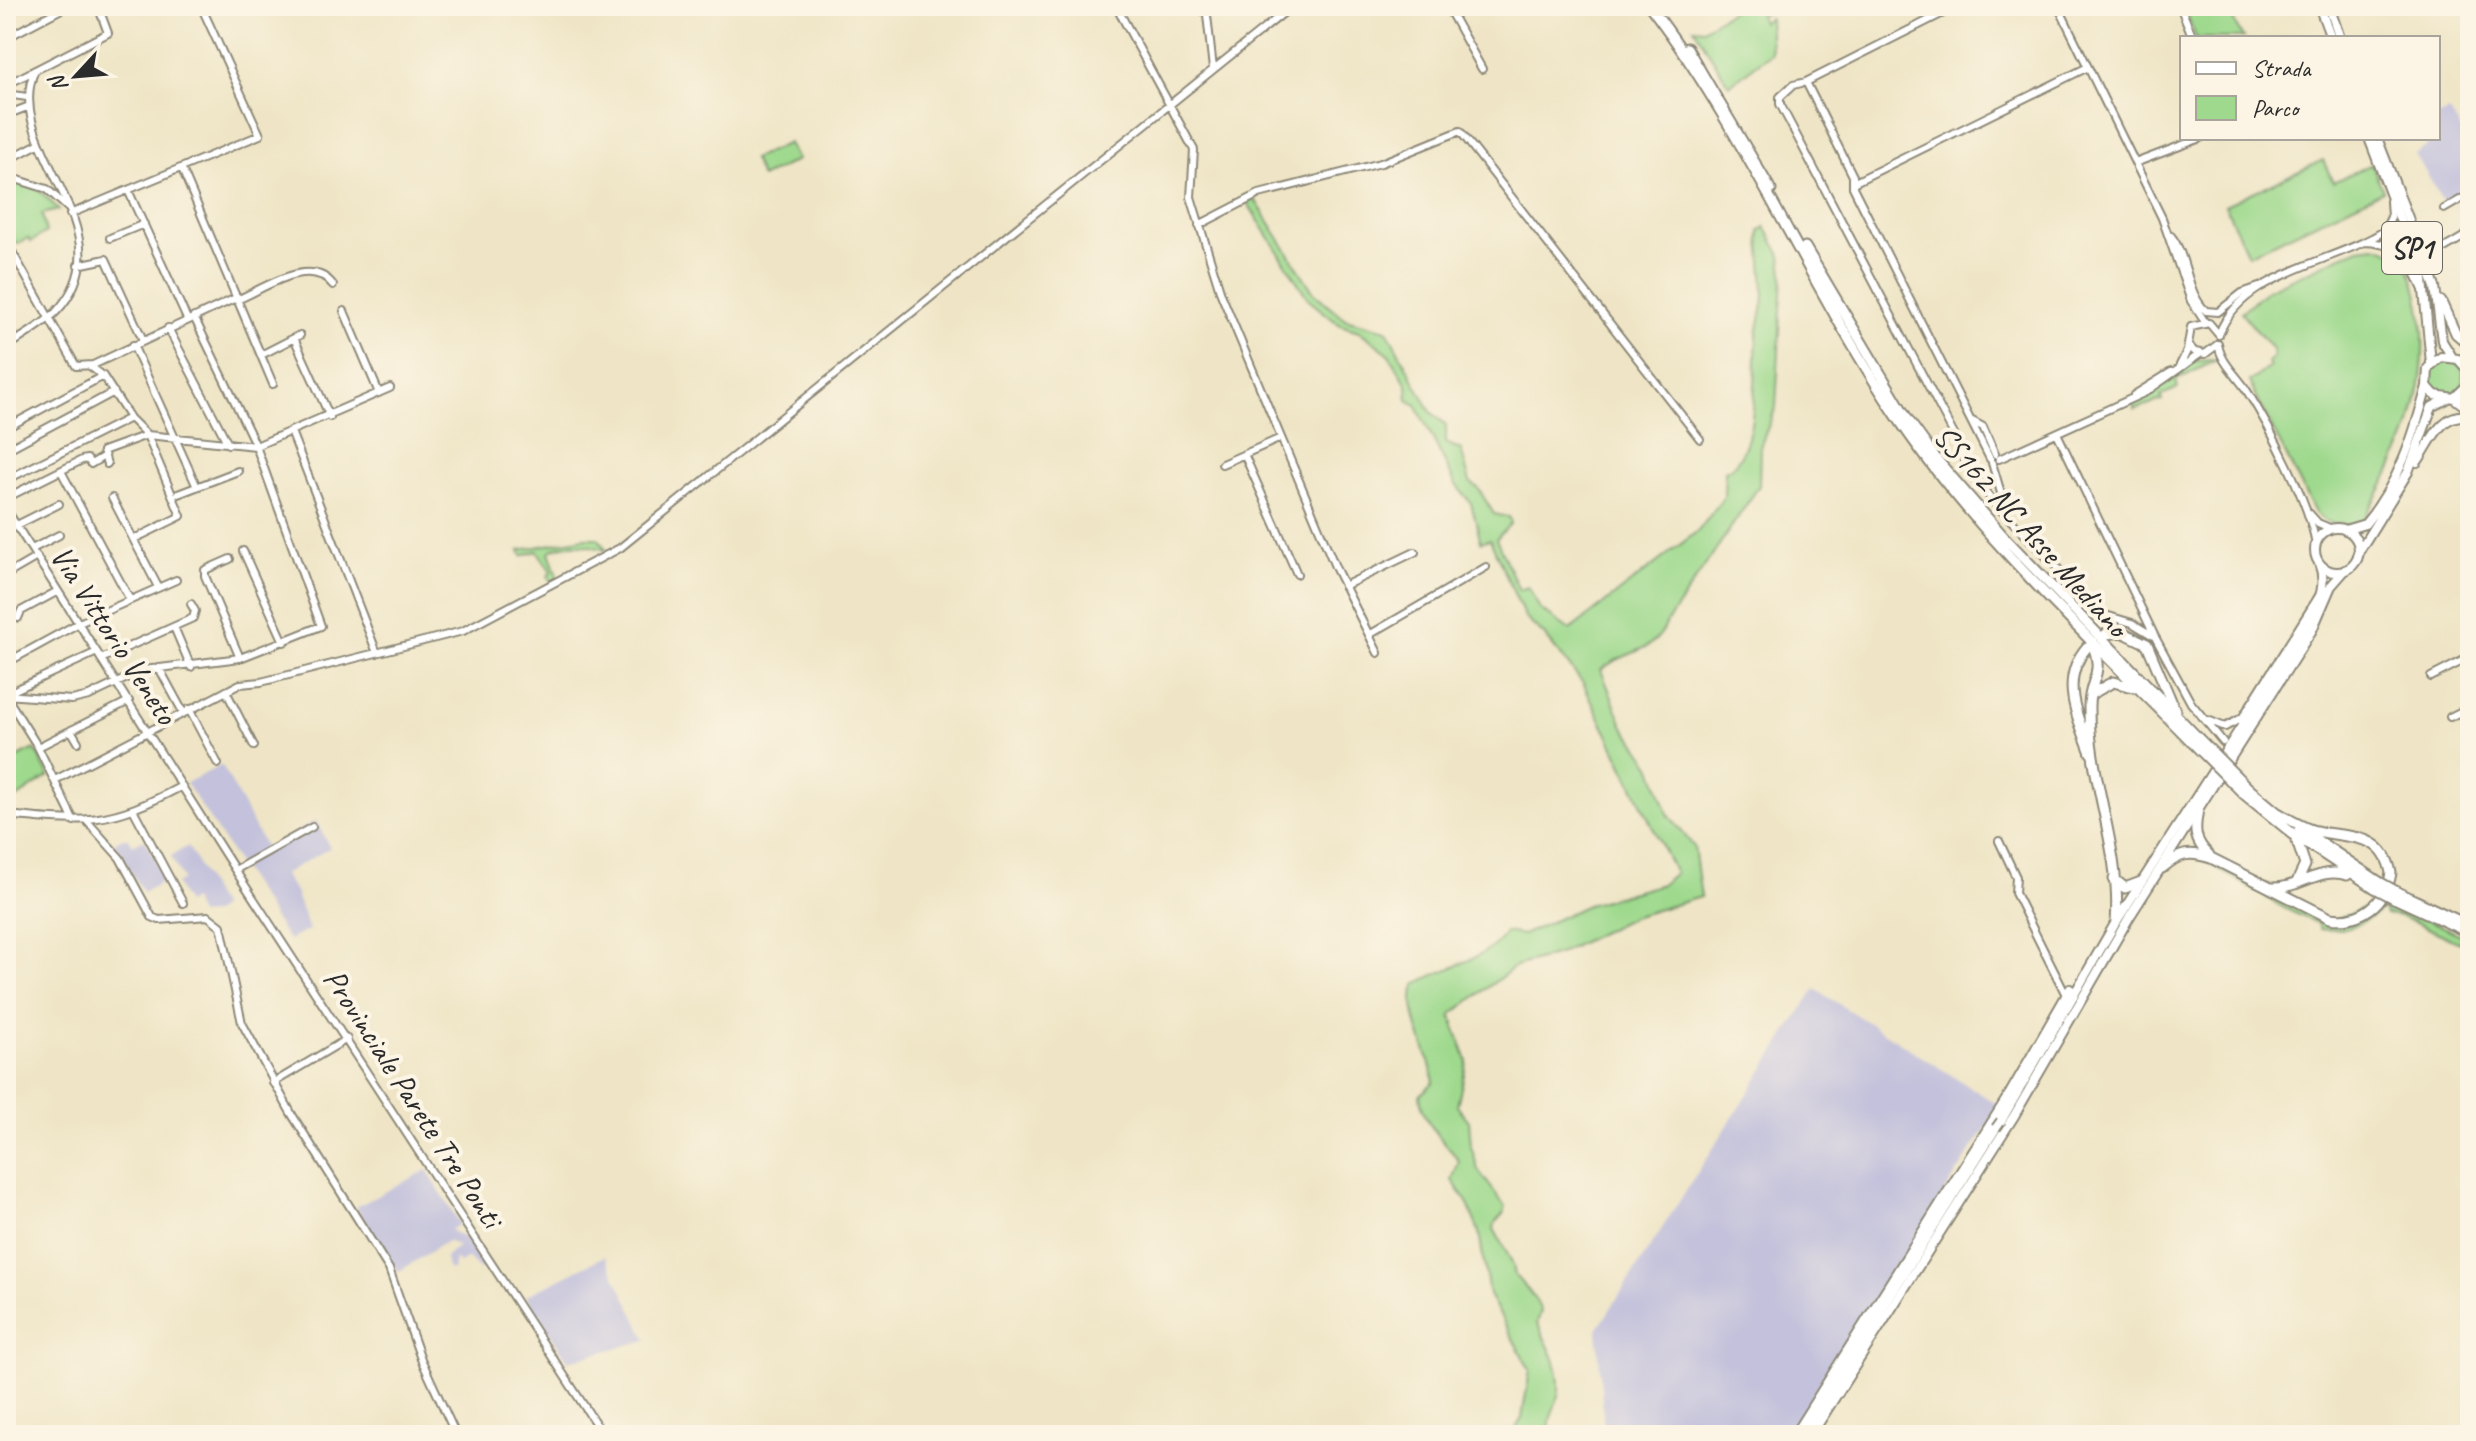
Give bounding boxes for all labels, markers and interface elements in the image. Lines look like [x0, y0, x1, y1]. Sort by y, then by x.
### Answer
north arrow [36, 36, 116, 116]
legend [2180, 36, 2440, 140]
text: Strada [2252, 53, 2312, 83]
text: N [42, 69, 74, 97]
text: Parco [2252, 93, 2301, 123]
road number: SP1 [2382, 222, 2442, 274]
street label: SS162 NC Asse Mediano [1925, 416, 2140, 648]
street label: Via Vittorio Veneto [41, 538, 188, 733]
street label: Provinciale Parete Tre Ponti [314, 961, 514, 1238]

